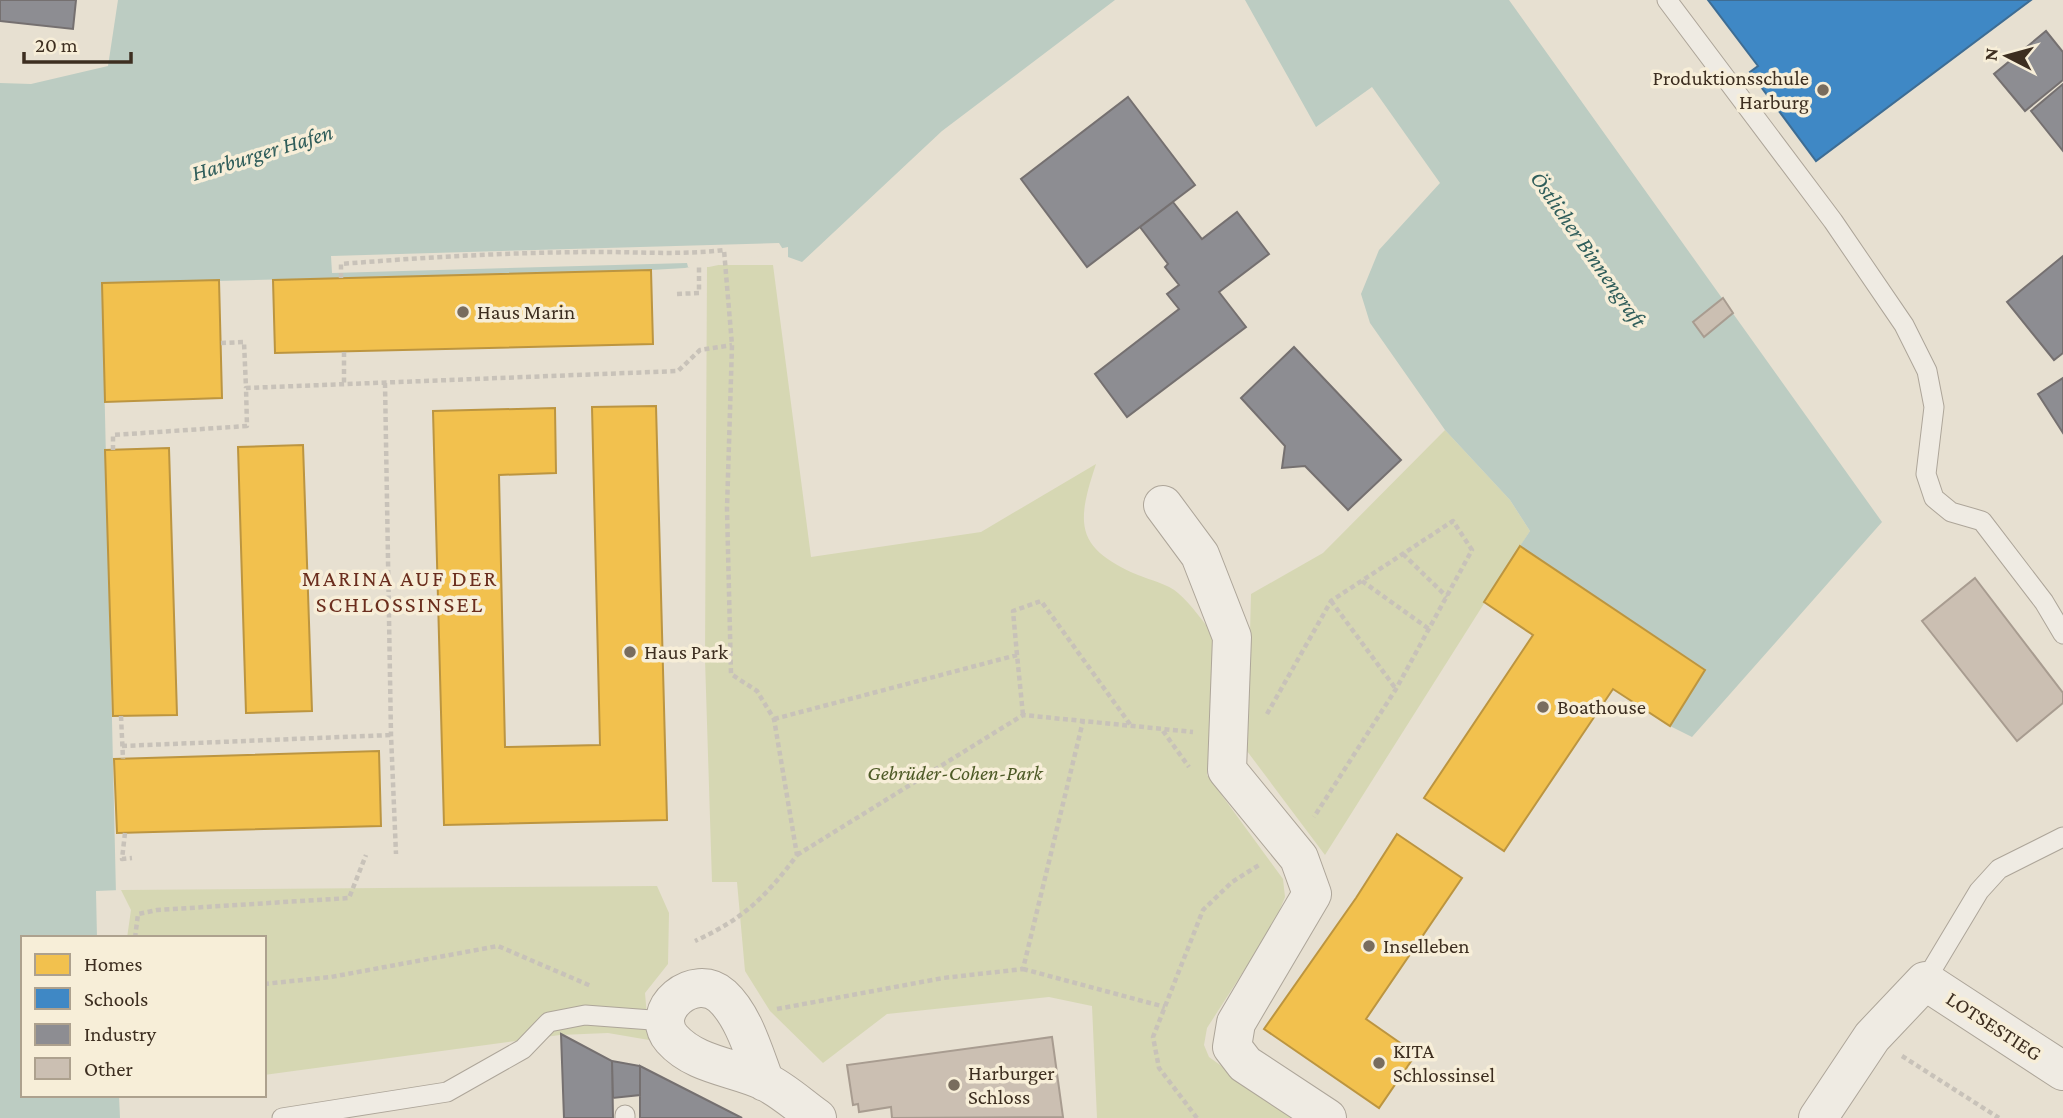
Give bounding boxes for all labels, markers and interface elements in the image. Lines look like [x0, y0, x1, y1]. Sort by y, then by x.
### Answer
scale bar [24, 21, 131, 65]
north arrow [1972, 21, 2042, 91]
text: 20 m [35, 33, 78, 57]
text: N [1979, 47, 2002, 62]
place label: Produktionsschule Harburg [1652, 66, 1809, 114]
marker: Produktionsschule Harburg [1815, 82, 1831, 98]
water label: Harburger Hafen [188, 118, 336, 186]
water label: Östlicher Binnengraft [1525, 166, 1653, 333]
place label: Haus Marin [477, 300, 575, 324]
marker: Haus Marin [455, 304, 471, 320]
district label: MARINA AUF DER SCHLOSSINSEL [302, 565, 498, 617]
place label: Haus Park [644, 640, 728, 664]
marker: Haus Park [622, 644, 638, 660]
place label: Boathouse [1557, 695, 1646, 719]
marker: Boathouse [1535, 699, 1551, 715]
park label: Gebrüder-Cohen-Park [867, 761, 1043, 785]
place label: Inselleben [1383, 934, 1470, 958]
legend [21, 936, 266, 1097]
marker: Inselleben [1361, 938, 1377, 954]
text: Homes [84, 952, 143, 976]
street label: LOTSESTIEG [1942, 986, 2046, 1066]
text: Schools [84, 987, 148, 1011]
text: Industry [84, 1022, 157, 1046]
place label: KITA Schlossinsel [1393, 1039, 1495, 1087]
marker: KITA Schlossinsel [1371, 1055, 1387, 1071]
text: Other [84, 1057, 134, 1081]
place label: Harburger Schloss [968, 1061, 1055, 1109]
marker: Harburger Schloss [946, 1077, 962, 1093]

